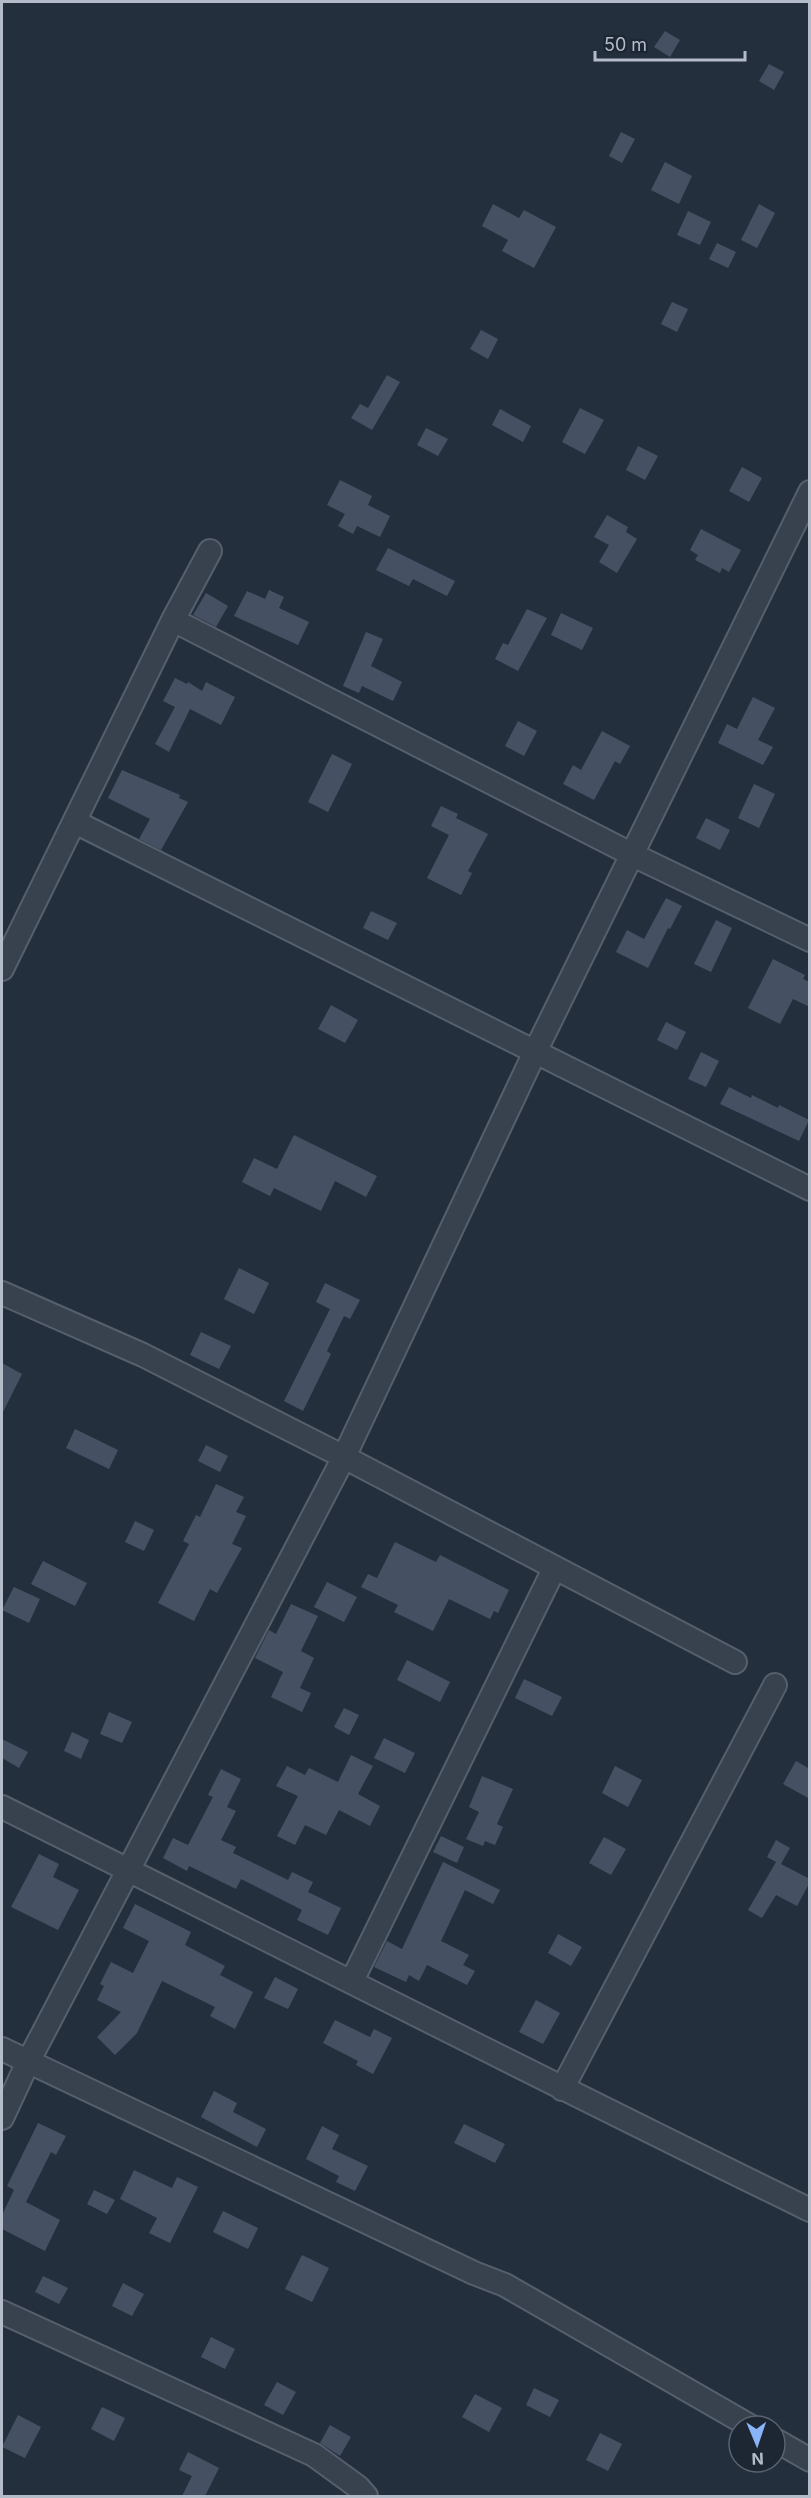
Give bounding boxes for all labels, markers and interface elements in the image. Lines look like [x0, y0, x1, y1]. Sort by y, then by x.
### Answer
scale bar [595, 24, 745, 62]
text: 50 m [604, 34, 647, 55]
north arrow [727, 2414, 787, 2474]
text: N [751, 2449, 764, 2469]

